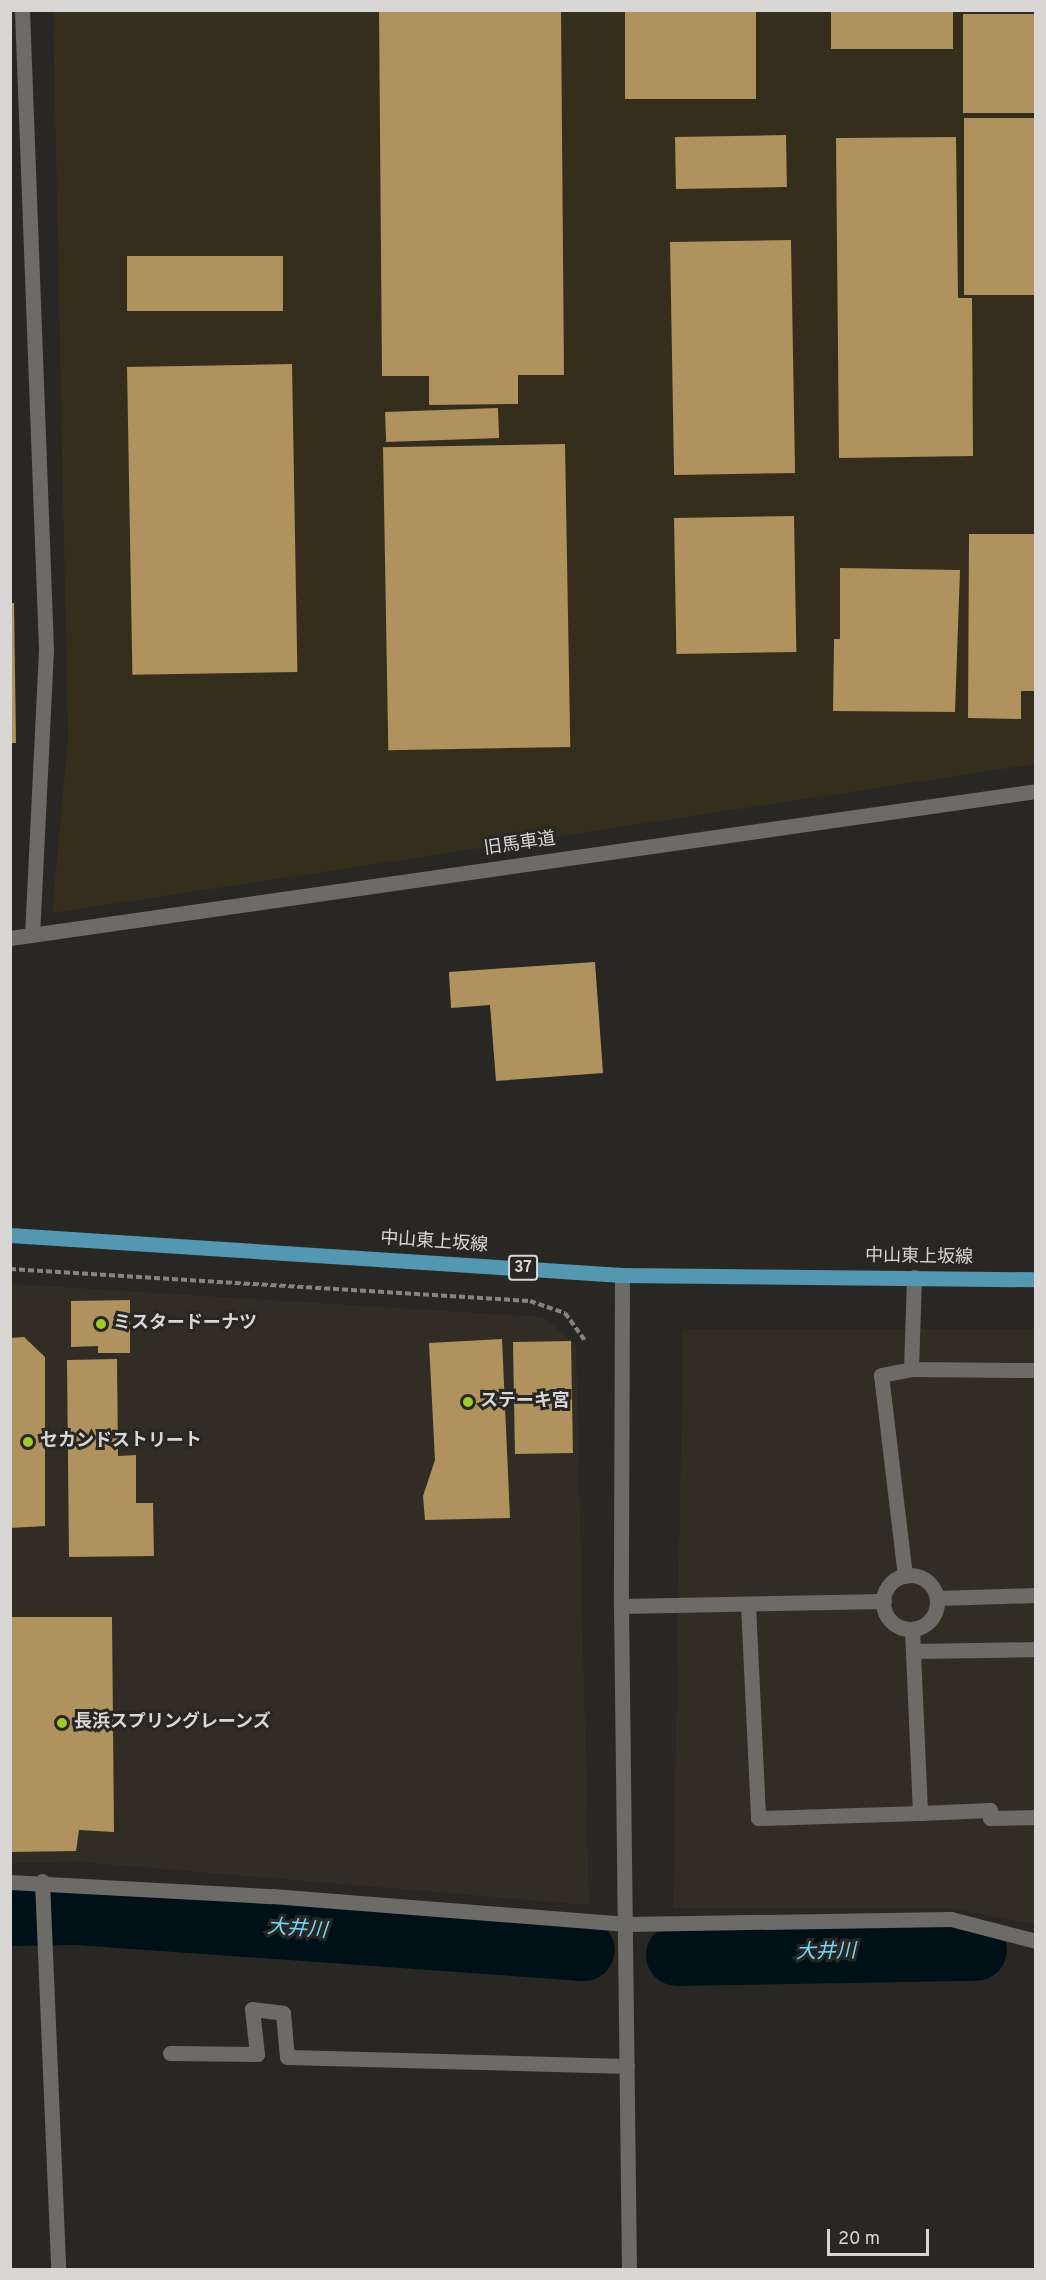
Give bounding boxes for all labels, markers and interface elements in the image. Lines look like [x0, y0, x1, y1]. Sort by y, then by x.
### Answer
street label: 旧馬車道 [483, 829, 557, 861]
street label: 中山東上坂線 [379, 1228, 489, 1258]
street label: 中山東上坂線 [865, 1246, 973, 1270]
road number: 37 [508, 1255, 538, 1281]
place label: ミスタードーナツ [113, 1313, 257, 1335]
marker: ミスタードーナツ [94, 1317, 108, 1331]
place label: ステーキ宮 [480, 1391, 570, 1413]
marker: ステーキ宮 [461, 1395, 475, 1409]
place label: セカンドストリート [40, 1431, 202, 1453]
marker: セカンドストリート [21, 1435, 35, 1449]
place label: 長浜スプリングレーンズ [74, 1712, 272, 1734]
marker: 長浜スプリングレーンズ [55, 1716, 69, 1730]
water label: 大井川 [266, 1916, 328, 1944]
water label: 大井川 [796, 1940, 856, 1966]
scale bar [830, 2217, 932, 2255]
text: 20 m [838, 2228, 880, 2251]

